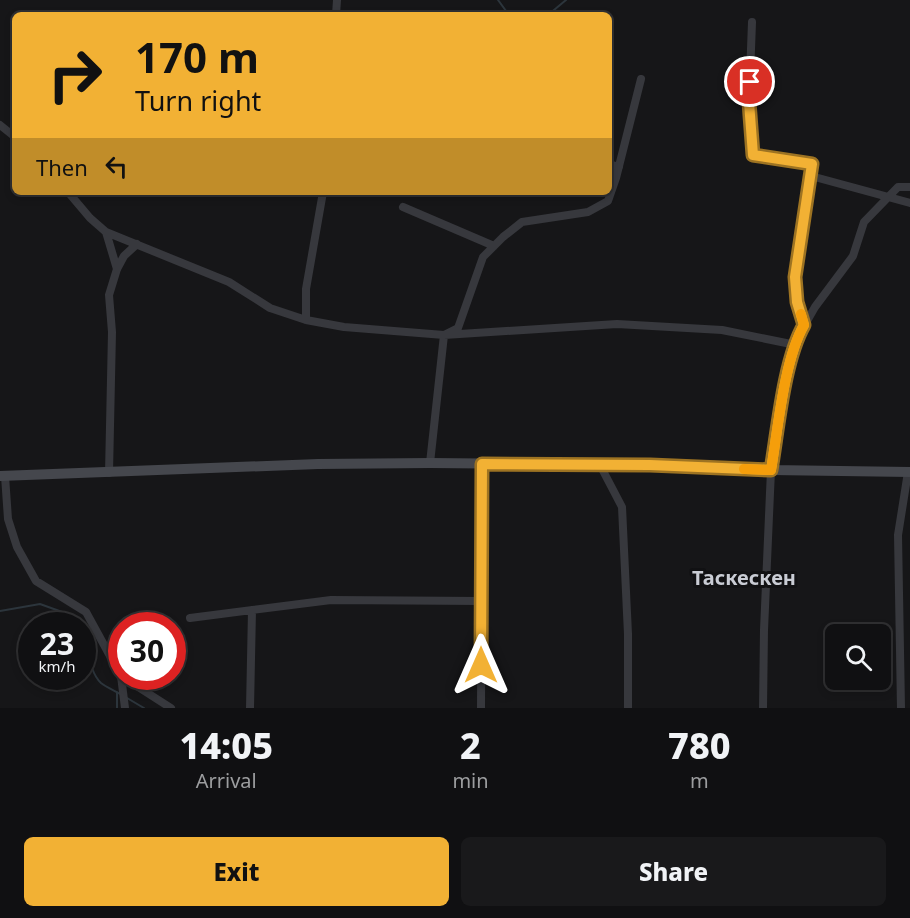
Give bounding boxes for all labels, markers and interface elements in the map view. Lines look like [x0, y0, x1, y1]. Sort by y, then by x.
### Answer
text: 170 m [135, 28, 259, 85]
icon: right [36, 36, 114, 114]
pin [724, 56, 775, 107]
icon: arrive [733, 65, 766, 98]
text: Turn right [135, 82, 261, 119]
icon: left [100, 150, 133, 183]
text: Then [36, 152, 88, 182]
district label: Таскескен [692, 564, 796, 591]
speed limit sign: 30 [108, 612, 186, 690]
text: 23 [40, 623, 74, 664]
map controls [825, 624, 891, 690]
button: search [825, 624, 891, 690]
position arrow [449, 633, 513, 697]
text: km/h [39, 656, 75, 676]
text: 14:05 [179, 721, 273, 770]
text: 2 [460, 721, 481, 770]
text: 780 [668, 721, 731, 770]
text: Arrival [196, 767, 257, 794]
text: min [452, 767, 489, 794]
text: m [690, 767, 709, 794]
button: Exit [24, 837, 449, 906]
button: Share [461, 837, 886, 906]

